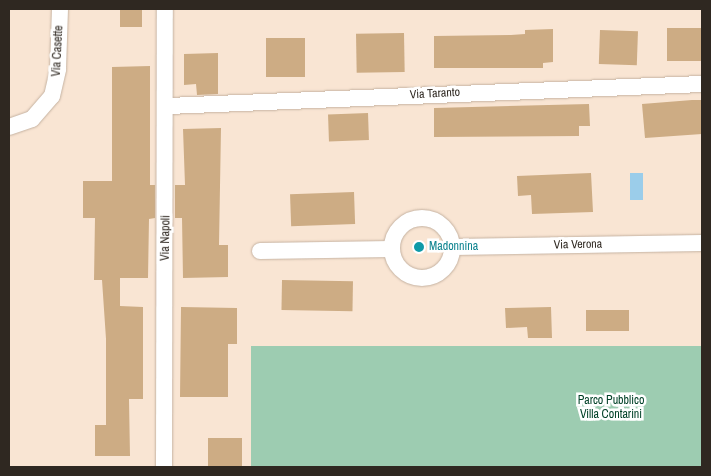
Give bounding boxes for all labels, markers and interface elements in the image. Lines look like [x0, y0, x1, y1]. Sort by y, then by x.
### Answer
street label: Via Casette [49, 25, 67, 77]
street label: Via Taranto [409, 85, 461, 103]
street label: Via Napoli [158, 215, 174, 261]
street label: Via Verona [554, 237, 602, 253]
place label: Madonnina [429, 240, 478, 254]
marker: Madonnina [413, 241, 425, 253]
park label: Parco Pubblico Villa Contarini [578, 394, 644, 422]

